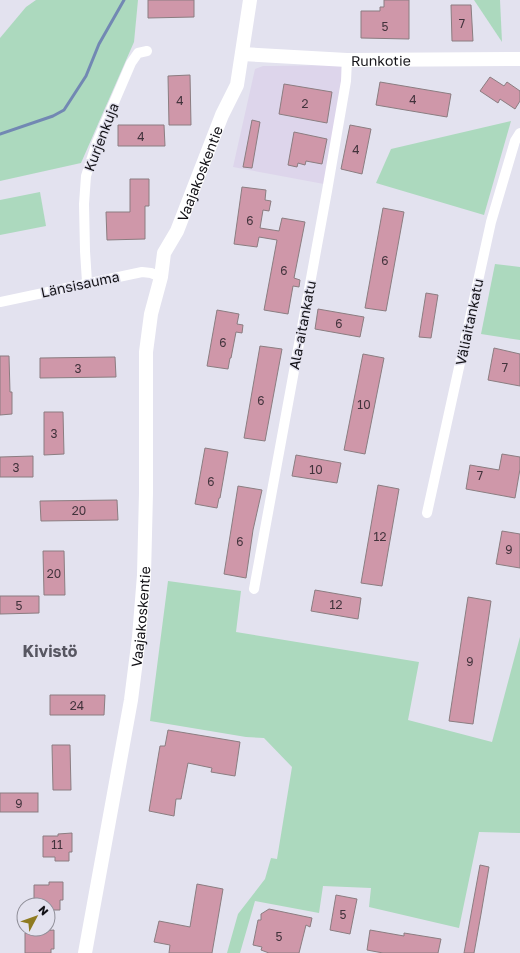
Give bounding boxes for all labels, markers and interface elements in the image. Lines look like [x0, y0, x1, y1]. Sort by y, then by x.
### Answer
house number: 7 [459, 16, 465, 31]
house number: 5 [382, 19, 389, 34]
street label: Runkotie [351, 51, 411, 68]
house number: 4 [409, 92, 417, 107]
house number: 4 [176, 93, 184, 108]
house number: 2 [302, 96, 309, 111]
street label: Kurjenkuja [80, 100, 122, 174]
street label: Vaajakoskentie [173, 123, 226, 224]
house number: 4 [137, 129, 145, 144]
house number: 4 [352, 142, 360, 157]
house number: 6 [246, 213, 254, 228]
house number: 6 [381, 253, 389, 268]
house number: 6 [280, 263, 288, 278]
street label: Länsisauma [39, 267, 121, 301]
street label: Väliaitankatu [452, 277, 486, 367]
street label: Ala-aitankatu [285, 279, 319, 371]
house number: 6 [335, 316, 343, 331]
house number: 6 [219, 335, 227, 350]
house number: 7 [502, 360, 508, 375]
house number: 3 [74, 361, 82, 376]
house number: 6 [257, 393, 265, 408]
house number: 10 [357, 397, 371, 412]
house number: 3 [50, 426, 58, 441]
house number: 3 [12, 460, 20, 475]
house number: 10 [309, 462, 323, 477]
house number: 7 [477, 468, 483, 483]
house number: 6 [207, 474, 215, 489]
house number: 20 [72, 503, 86, 518]
house number: 12 [374, 529, 386, 544]
house number: 6 [236, 534, 244, 549]
house number: 9 [505, 542, 513, 557]
house number: 20 [47, 566, 61, 581]
street label: Vaajakoskentie [127, 566, 153, 668]
house number: 12 [330, 597, 342, 612]
house number: 5 [16, 598, 23, 613]
district label: Kivistö [23, 641, 78, 661]
house number: 9 [466, 654, 474, 669]
house number: 24 [70, 698, 84, 713]
house number: 9 [15, 796, 23, 811]
house number: 11 [51, 837, 63, 852]
north arrow [16, 897, 56, 937]
text: N [36, 903, 52, 918]
house number: 5 [340, 907, 347, 922]
house number: 5 [276, 929, 283, 944]

